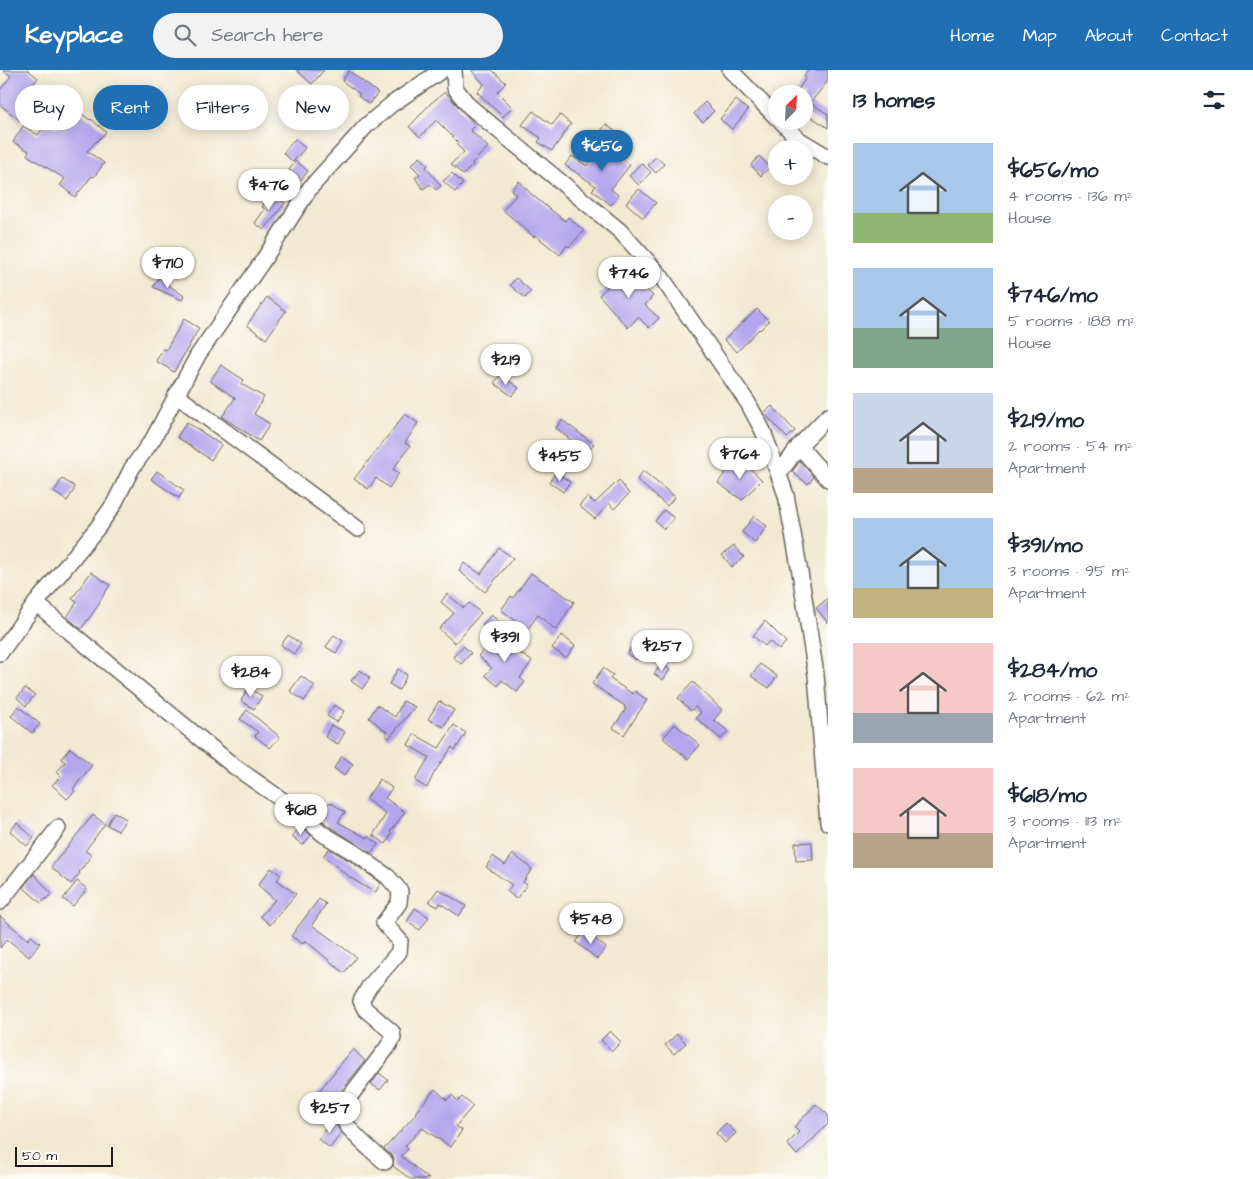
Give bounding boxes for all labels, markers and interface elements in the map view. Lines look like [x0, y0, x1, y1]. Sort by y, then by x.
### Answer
search box [153, 13, 503, 58]
text: Keyplace [25, 18, 123, 52]
icon: search [171, 21, 199, 49]
text: Search here [211, 22, 323, 49]
text: Home [950, 23, 995, 48]
text: Map [1023, 23, 1057, 48]
text: About [1085, 23, 1133, 48]
text: Contact [1161, 23, 1228, 48]
chip: Buy [15, 85, 83, 130]
chip: Rent [93, 85, 168, 130]
chip: Filters [178, 85, 268, 130]
chip: New [278, 85, 349, 130]
north arrow [768, 85, 812, 130]
map controls [768, 85, 813, 240]
text: 13 homes [853, 86, 935, 115]
icon: filters [1200, 86, 1228, 114]
pin: $656 [572, 129, 632, 172]
text: $656 [582, 135, 622, 157]
button: + [768, 140, 813, 185]
text: $656/mo [1008, 156, 1099, 185]
icon: home [893, 163, 953, 223]
pin: $476 [239, 168, 299, 211]
text: $476 [249, 174, 289, 196]
text: 4 rooms · 136 m² [1008, 185, 1133, 207]
button: − [768, 195, 813, 240]
text: House [1008, 207, 1052, 229]
pin: $710 [138, 246, 198, 289]
text: $710 [153, 252, 183, 274]
pin: $746 [599, 256, 659, 299]
text: $746 [609, 262, 649, 284]
text: $746/mo [1008, 281, 1098, 310]
icon: home [893, 288, 953, 348]
text: 5 rooms · 188 m² [1008, 310, 1136, 332]
text: House [1008, 332, 1052, 354]
pin: $219 [476, 344, 536, 386]
text: $219 [491, 349, 521, 371]
text: $219/mo [1008, 406, 1084, 435]
icon: home [893, 413, 953, 473]
text: 2 rooms · 54 m² [1008, 435, 1133, 457]
pin: $764 [710, 438, 770, 480]
pin: $455 [530, 440, 590, 482]
text: $764 [720, 443, 760, 465]
text: $455 [539, 445, 581, 467]
text: Apartment [1008, 457, 1086, 479]
text: $391/mo [1008, 531, 1083, 560]
icon: home [893, 538, 953, 598]
text: 3 rooms · 95 m² [1008, 560, 1130, 582]
text: Apartment [1008, 582, 1086, 604]
pin: $391 [475, 620, 535, 663]
text: $391 [491, 626, 519, 648]
pin: $257 [632, 630, 692, 672]
text: $257 [642, 635, 682, 657]
pin: $284 [221, 656, 281, 698]
text: $284/mo [1008, 656, 1097, 685]
text: $284 [231, 661, 271, 683]
icon: home [893, 663, 953, 723]
text: 2 rooms · 62 m² [1008, 685, 1130, 707]
text: Apartment [1008, 707, 1086, 729]
text: $618/mo [1008, 781, 1087, 810]
icon: home [893, 788, 953, 848]
pin: $618 [271, 794, 331, 836]
text: $618 [285, 799, 317, 821]
text: 3 rooms · 113 m² [1008, 810, 1122, 832]
text: Apartment [1008, 832, 1086, 854]
pin: $548 [561, 902, 621, 945]
text: $548 [570, 908, 612, 930]
pin: $257 [300, 1092, 360, 1134]
text: $257 [310, 1097, 350, 1119]
scale bar [15, 1144, 112, 1167]
text: 50 m [22, 1146, 57, 1166]

